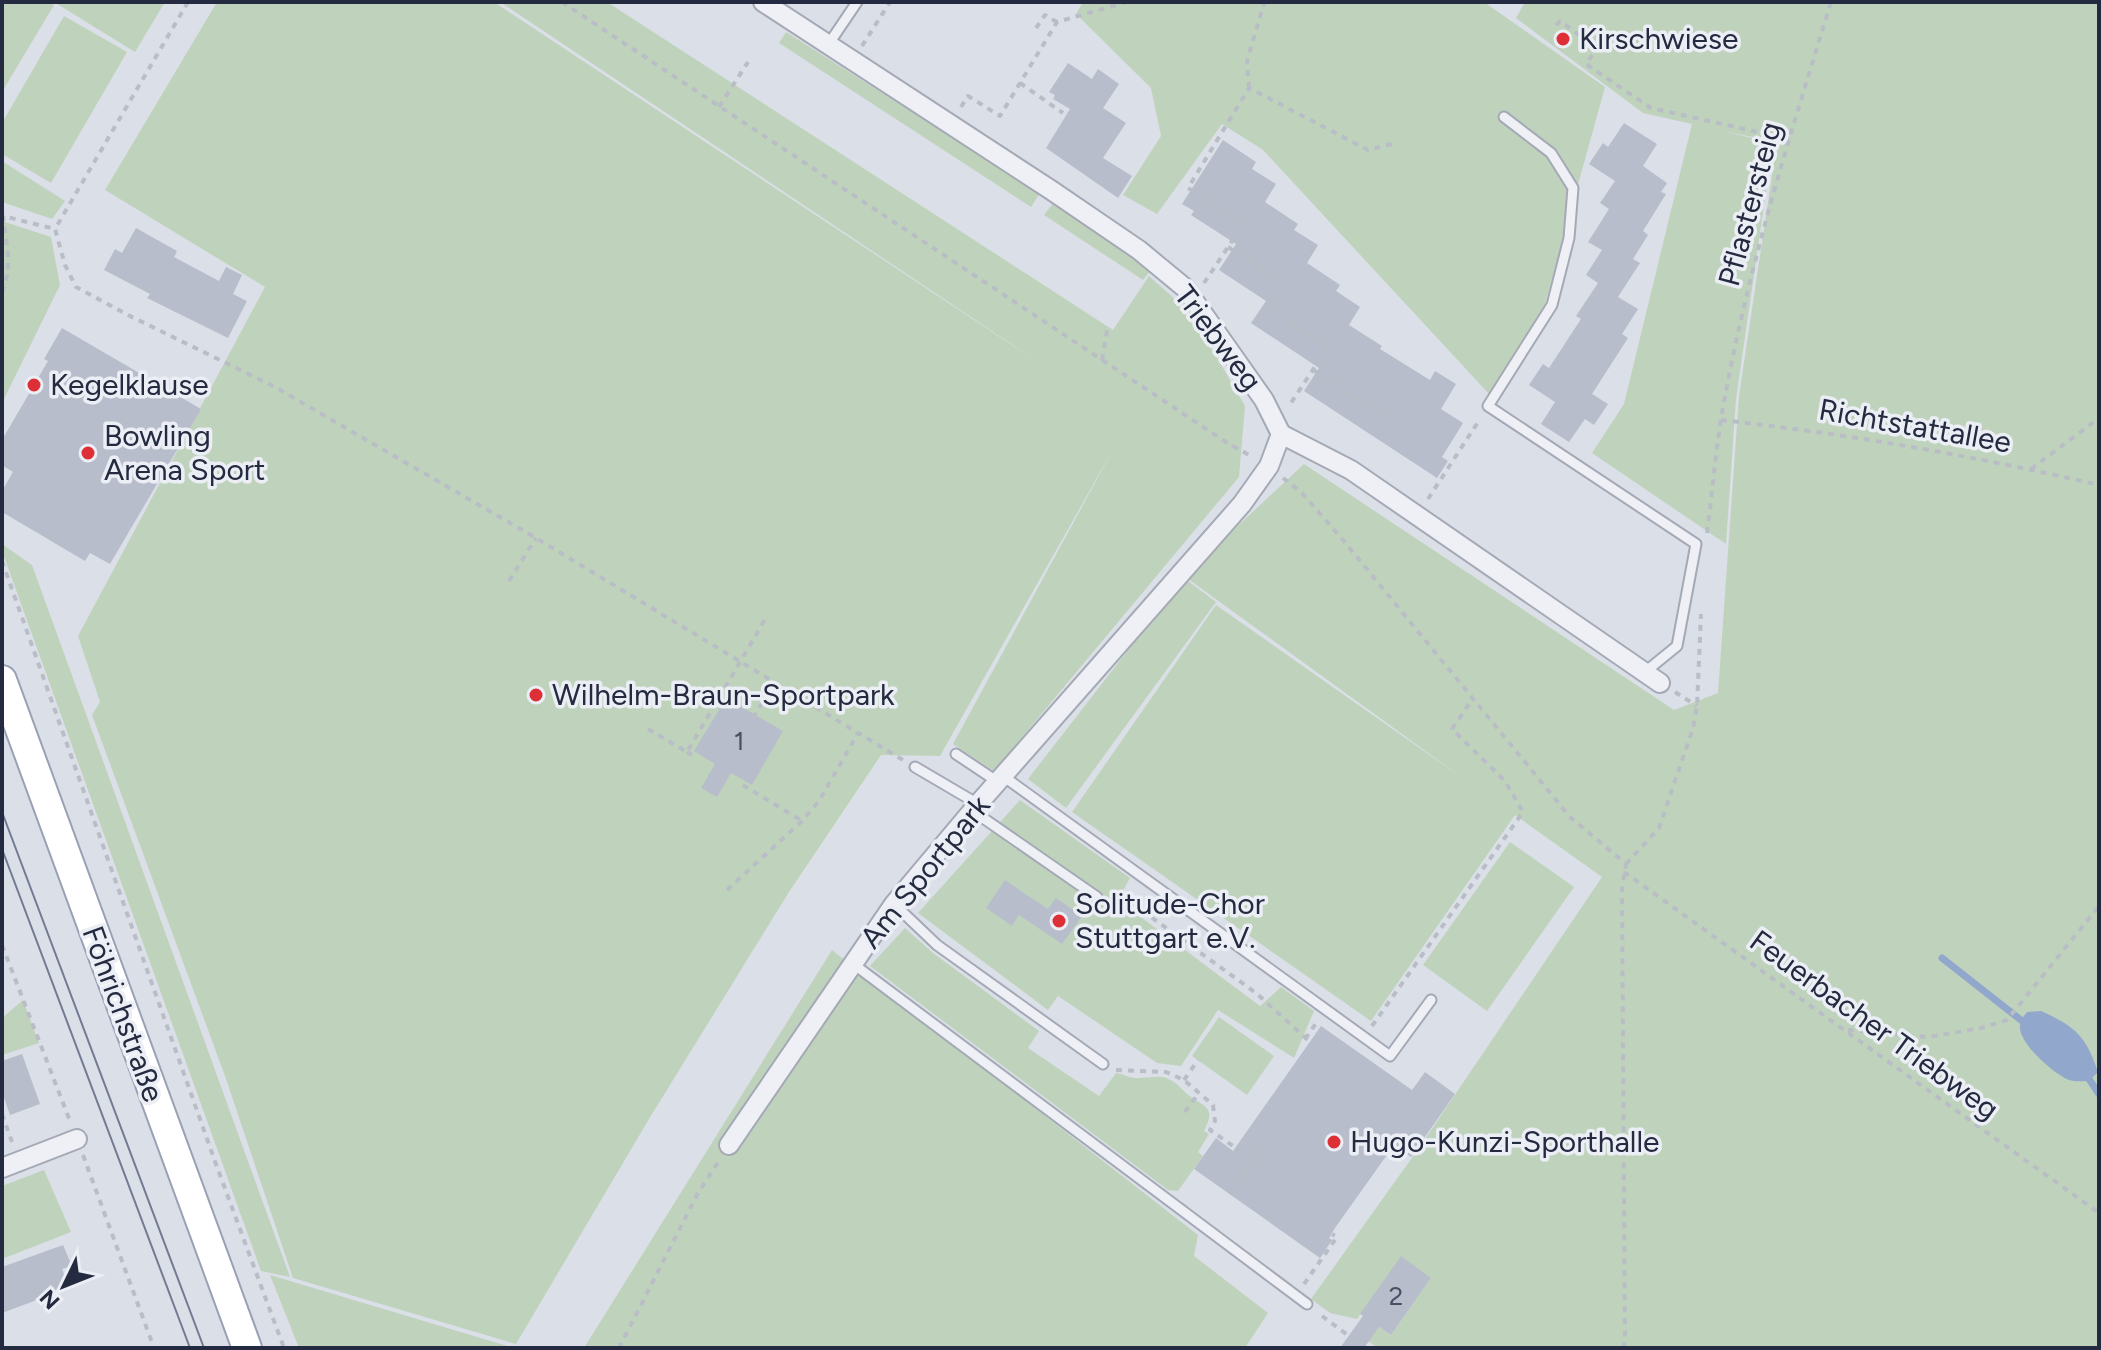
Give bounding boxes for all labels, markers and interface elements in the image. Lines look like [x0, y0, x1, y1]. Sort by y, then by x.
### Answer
place label: Kirschwiese [1579, 20, 1738, 57]
marker: Kirschwiese [1554, 30, 1572, 48]
street label: Pflastersteig [1710, 118, 1789, 290]
street label: Triebweg [1167, 277, 1270, 398]
place label: Kegelklause [50, 366, 209, 403]
marker: Kegelklause [25, 376, 43, 394]
street label: Richtstattallee [1816, 390, 2014, 461]
place label: Bowling Arena Sport [104, 417, 265, 488]
marker: Bowling Arena Sport [79, 444, 97, 462]
place label: Wilhelm-Braun-Sportpark [552, 676, 895, 713]
marker: Wilhelm-Braun-Sportpark [527, 686, 545, 704]
house number: 1 [734, 725, 744, 757]
street label: Am Sportpark [852, 787, 998, 956]
place label: Solitude-Chor Stuttgart e.V. [1075, 885, 1265, 956]
marker: Solitude-Chor Stuttgart e.V. [1050, 912, 1068, 930]
street label: Föhrichstraße [75, 921, 172, 1107]
street label: Feuerbacher Triebweg [1743, 922, 2006, 1127]
place label: Hugo-Kunzi-Sporthalle [1350, 1123, 1659, 1160]
marker: Hugo-Kunzi-Sporthalle [1325, 1133, 1343, 1151]
north arrow [24, 1246, 104, 1326]
house number: 2 [1389, 1280, 1403, 1312]
text: N [34, 1284, 65, 1315]

